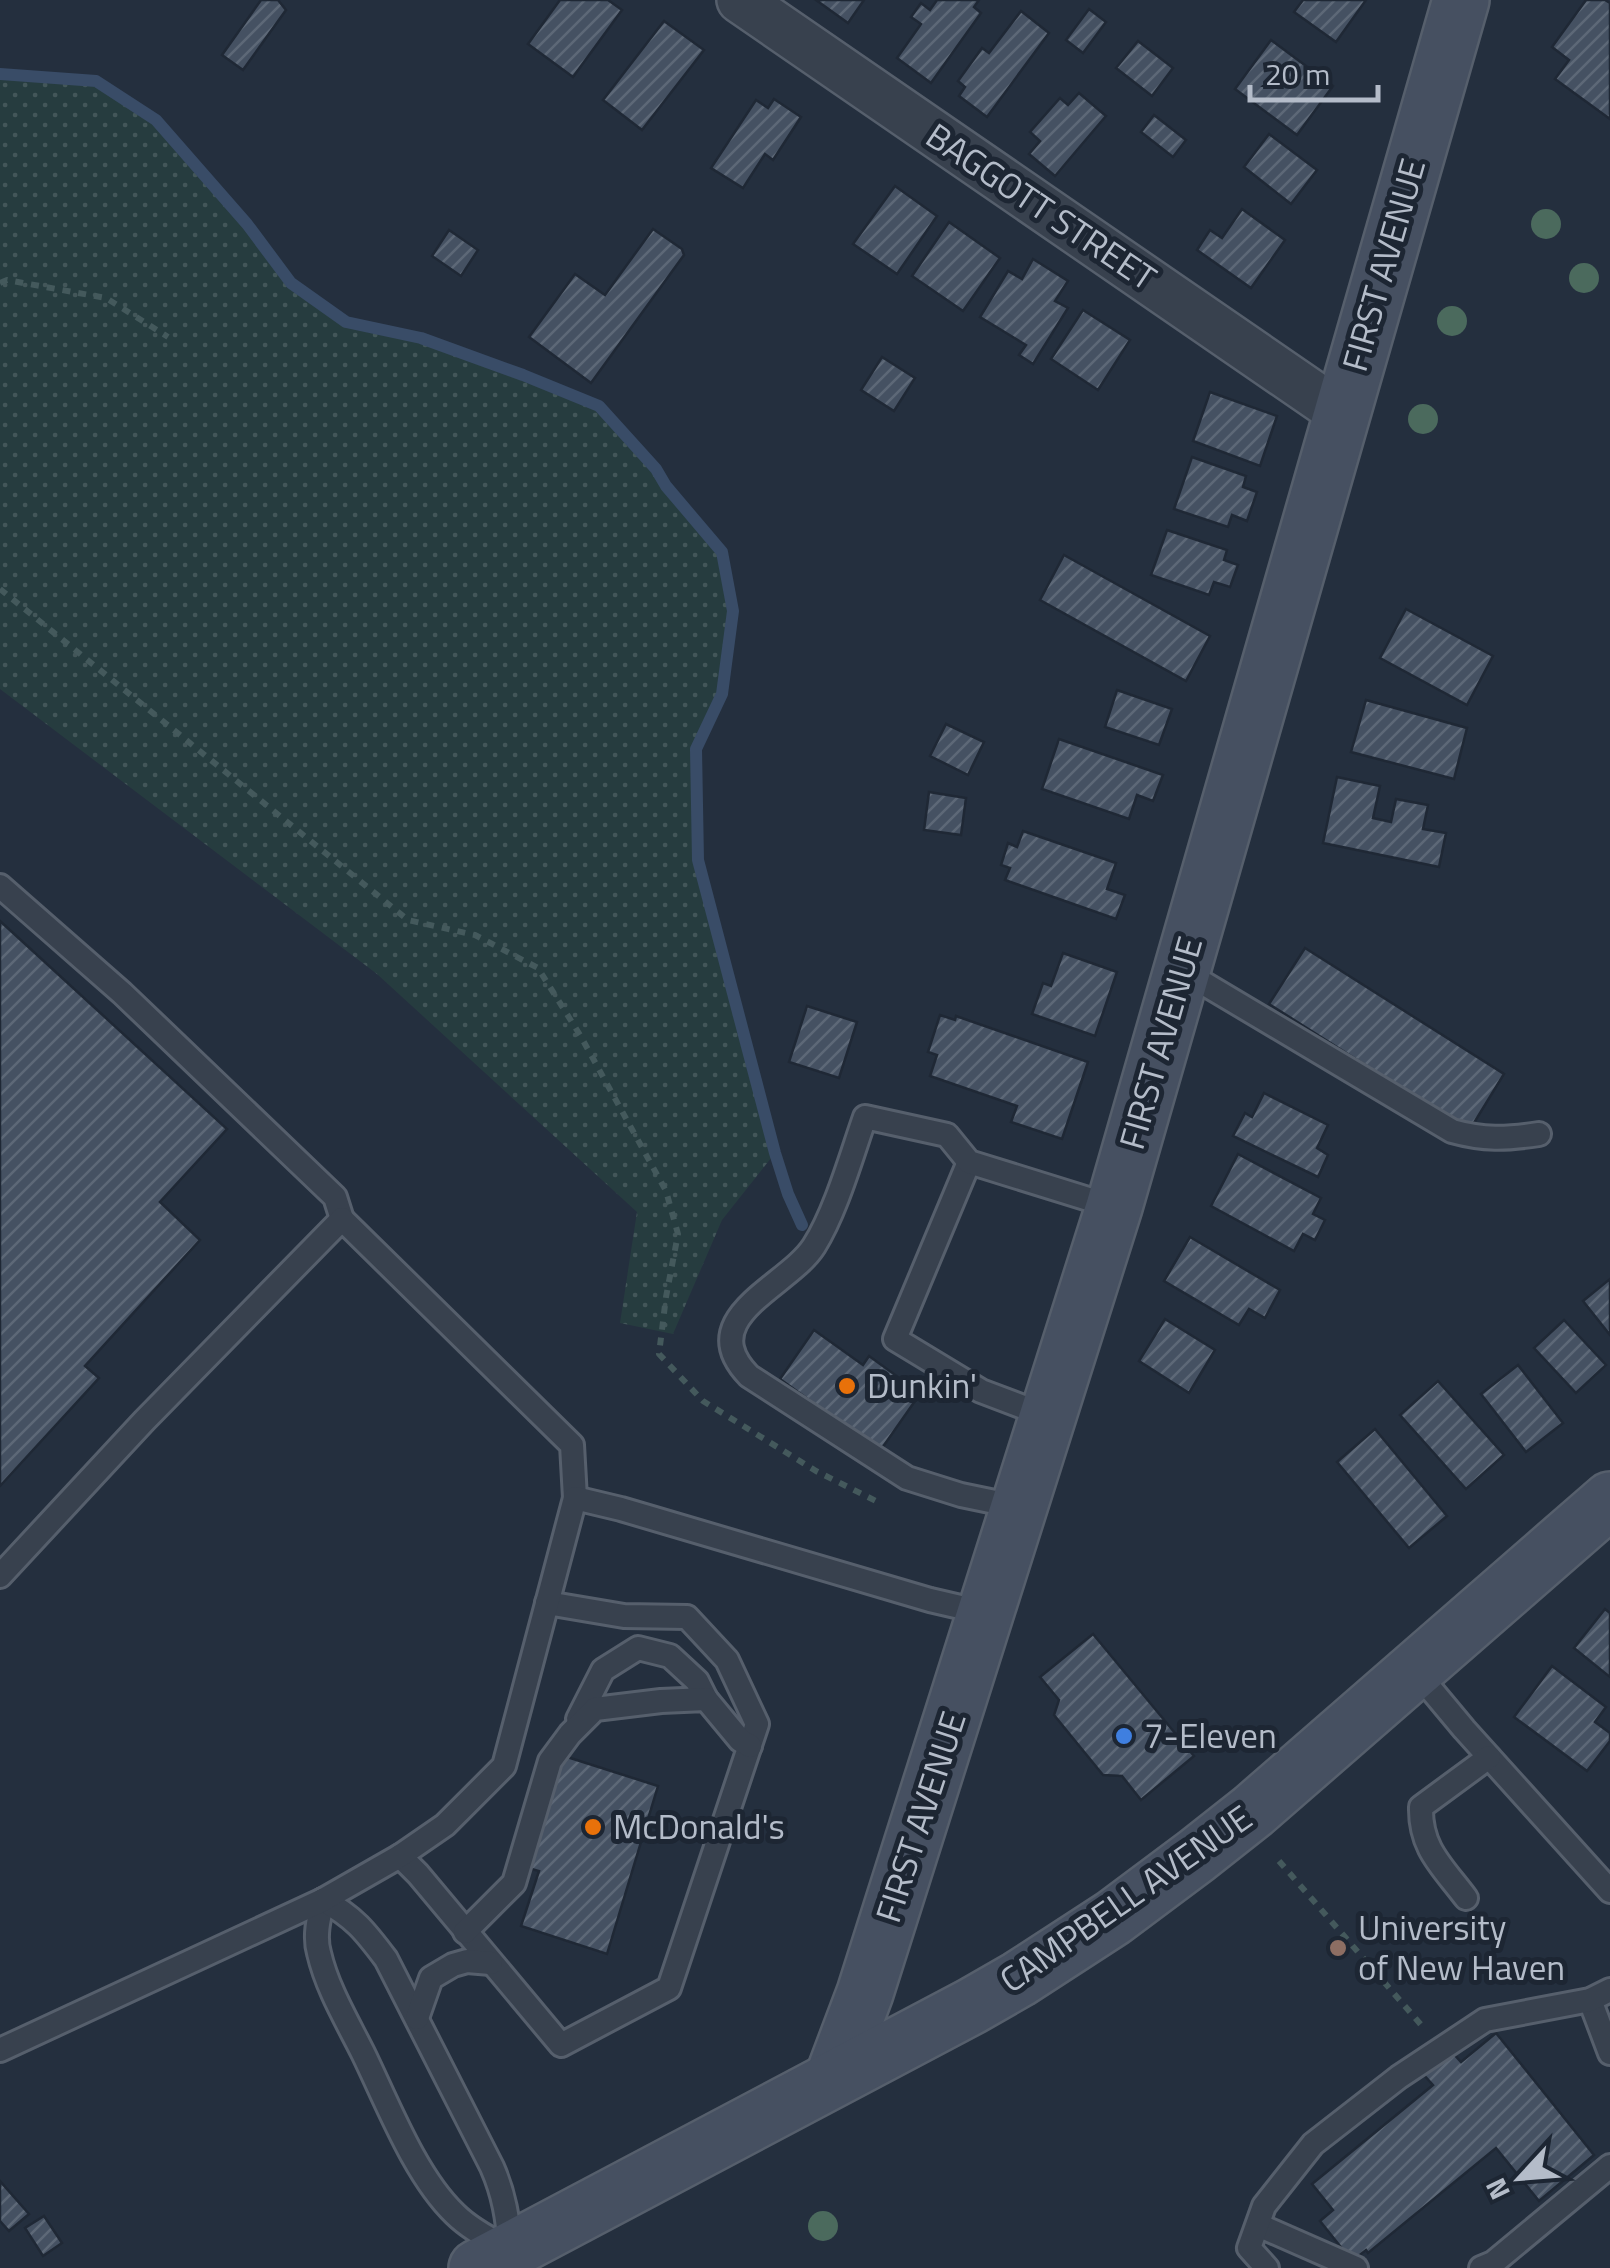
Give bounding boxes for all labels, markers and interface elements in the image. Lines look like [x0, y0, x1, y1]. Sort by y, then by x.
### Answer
scale bar [1250, 40, 1378, 102]
text: 20 m [1265, 51, 1330, 97]
street label: BAGGOTT STREET [915, 109, 1168, 303]
street label: FIRST AVENUE [1327, 152, 1439, 377]
street label: FIRST AVENUE [1104, 930, 1216, 1155]
place label: Dunkin' [867, 1358, 977, 1412]
marker: Dunkin' [836, 1375, 858, 1397]
street label: FIRST AVENUE [861, 1704, 980, 1929]
place label: 7-Eleven [1144, 1708, 1277, 1762]
marker: 7-Eleven [1113, 1725, 1135, 1747]
street label: CAMPBELL AVENUE [988, 1791, 1263, 2006]
place label: McDonald's [613, 1799, 785, 1853]
marker: McDonald's [582, 1816, 604, 1838]
place label: University of New Haven [1358, 1900, 1565, 1994]
marker: University of New Haven [1327, 1937, 1349, 1959]
north arrow [1470, 2128, 1570, 2228]
text: N [1474, 2171, 1521, 2207]

